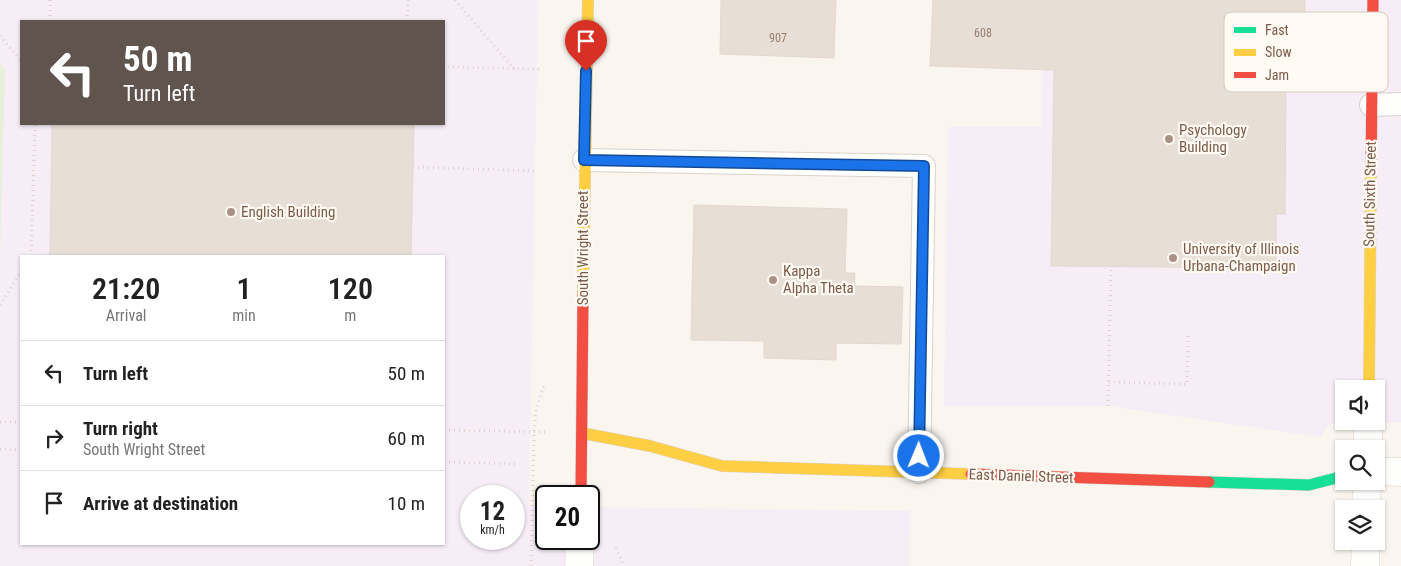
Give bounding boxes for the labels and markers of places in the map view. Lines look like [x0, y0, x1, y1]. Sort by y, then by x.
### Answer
pin [565, 20, 607, 71]
place label: Psychology Building [1179, 121, 1247, 156]
marker: Psychology Building [1163, 133, 1175, 145]
place label: English Building [241, 203, 335, 221]
marker: English Building [225, 206, 237, 218]
place label: University of Illinois Urbana-Champaign [1183, 240, 1299, 275]
marker: University of Illinois Urbana-Champaign [1167, 252, 1179, 264]
place label: Kappa Alpha Theta [783, 262, 854, 297]
marker: Kappa Alpha Theta [767, 274, 779, 286]

